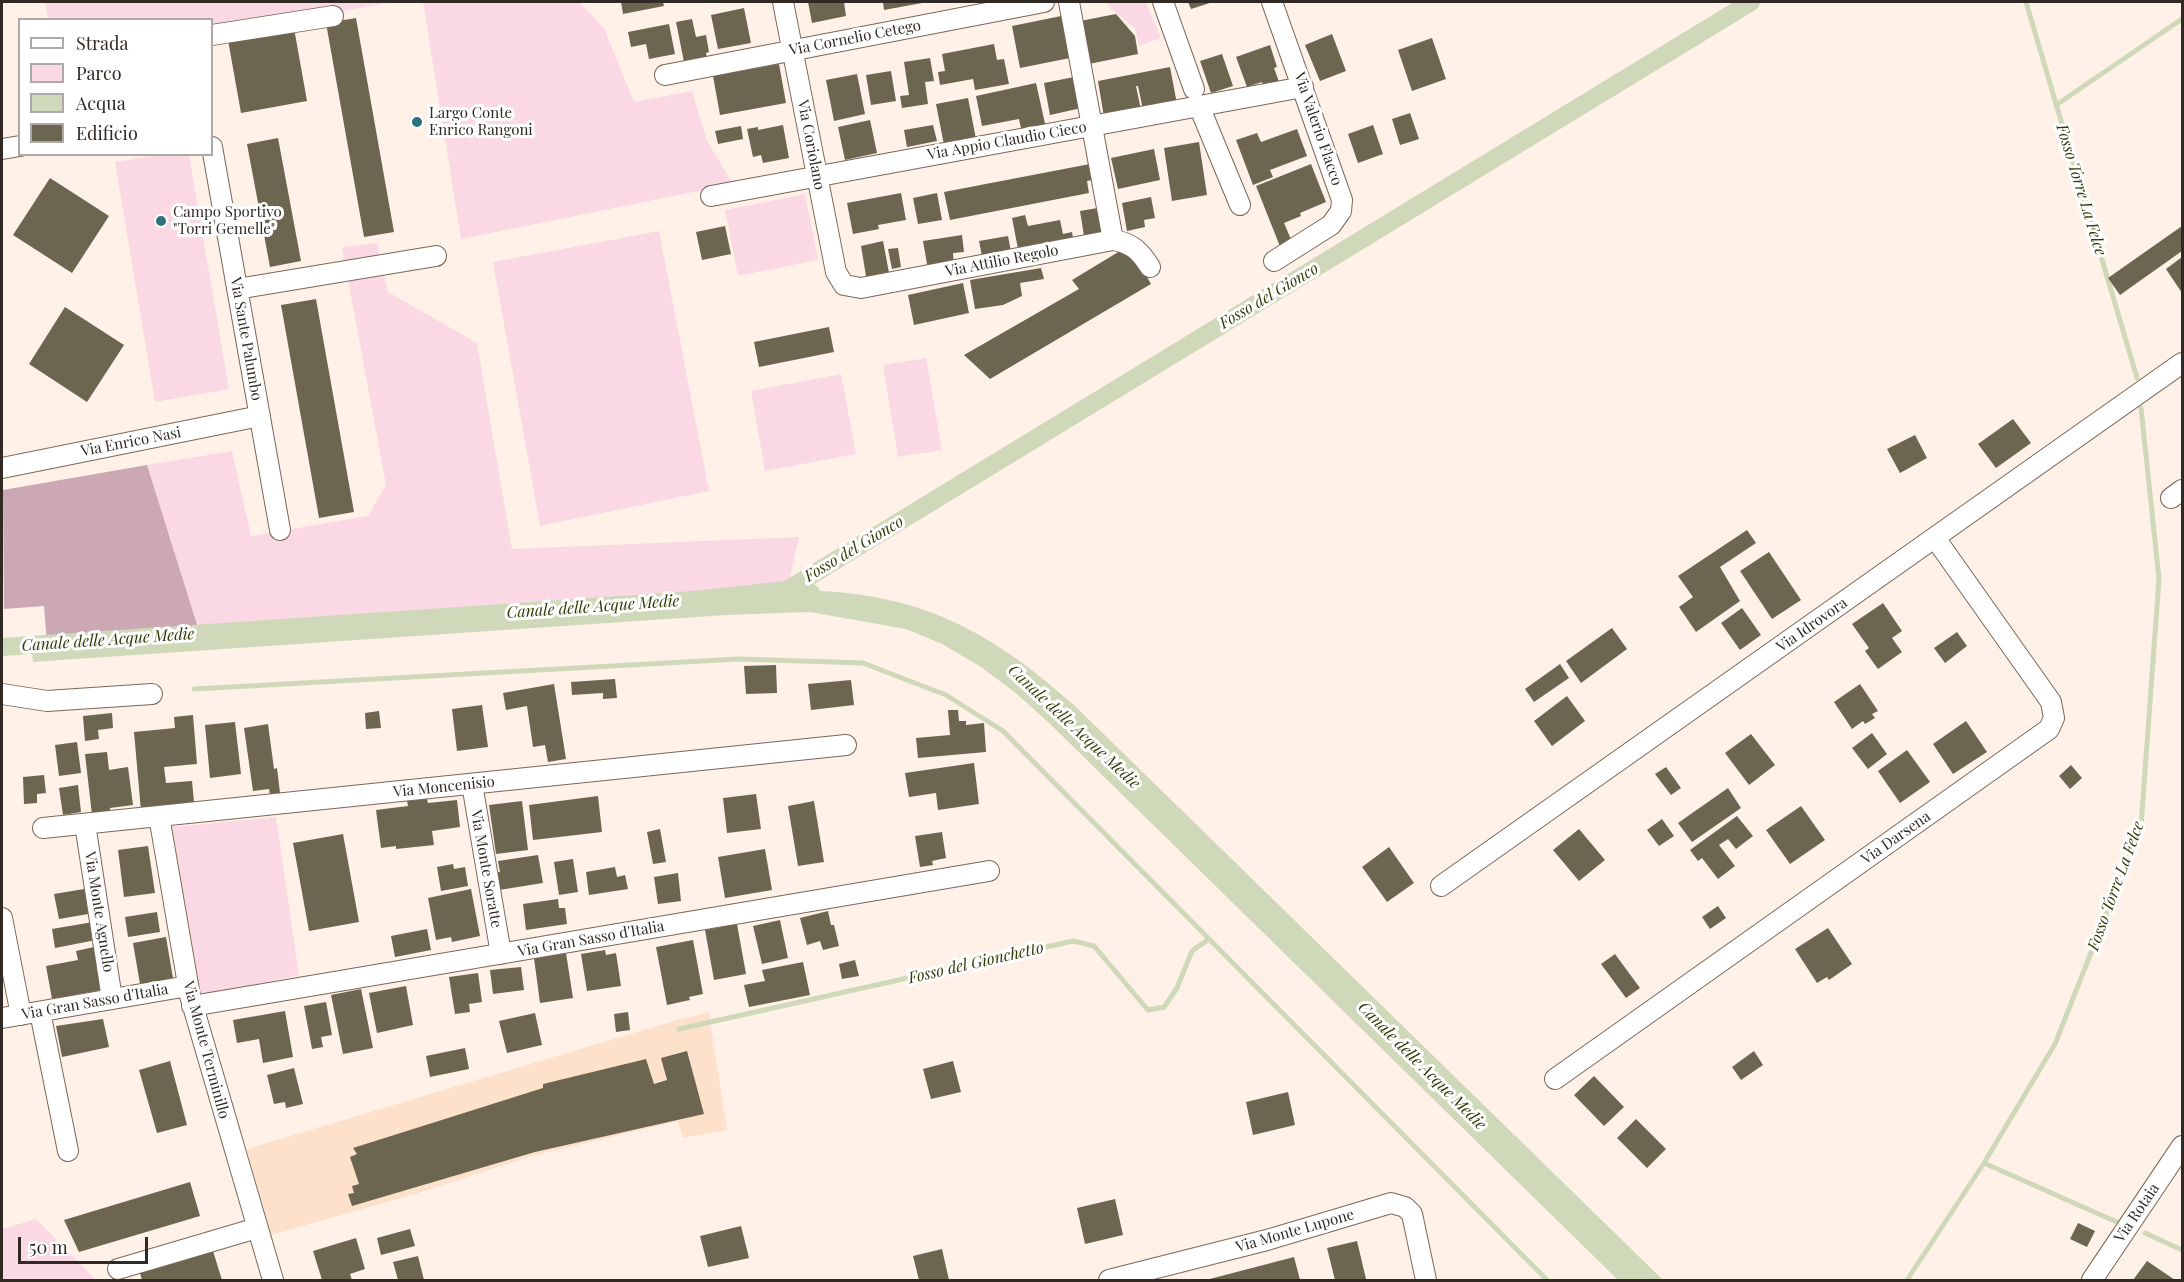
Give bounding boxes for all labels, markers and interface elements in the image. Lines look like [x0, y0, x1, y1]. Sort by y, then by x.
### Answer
street label: Via Cornelio Cetego [788, 16, 922, 60]
legend [18, 18, 213, 156]
text: Strada [76, 31, 129, 55]
text: Parco [76, 61, 122, 85]
street label: Via Valerio Flacco [1290, 70, 1346, 188]
text: Acqua [76, 91, 126, 115]
street label: Via Coriolano [793, 98, 829, 192]
place label: Largo Conte Enrico Rangoni [429, 104, 533, 139]
marker: Largo Conte Enrico Rangoni [410, 115, 424, 129]
street label: Via Appio Claudio Cieco [926, 118, 1088, 164]
text: Edificio [76, 121, 138, 145]
water label: Fosso Torre La Felce [2052, 122, 2110, 258]
place label: Campo Sportivo "Torri Gemelle" [173, 203, 282, 238]
marker: Campo Sportivo "Torri Gemelle" [154, 214, 168, 228]
street label: Via Attilio Regolo [944, 241, 1060, 281]
water label: Fosso del Gionco [1216, 259, 1322, 333]
street label: Via Sante Palumbo [226, 276, 266, 402]
street label: Via Enrico Nasi [79, 423, 183, 461]
water label: Fosso del Gionco [801, 512, 907, 586]
water label: Canale delle Acque Medie [506, 591, 680, 623]
street label: Via Idrovora [1773, 594, 1851, 656]
water label: Canale delle Acque Medie [21, 624, 195, 656]
water label: Canale delle Acque Medie [1004, 661, 1144, 793]
street label: Via Moncenisio [392, 773, 496, 801]
street label: Via Darsena [1858, 808, 1934, 868]
street label: Via Monte Soratte [467, 809, 505, 929]
water label: Fosso Torre La Felce [2084, 819, 2148, 953]
street label: Via Monte Agnello [81, 850, 117, 974]
street label: Via Gran Sasso d'Italia [516, 917, 666, 961]
water label: Fosso del Gionchetto [906, 938, 1046, 988]
street label: Via Monte Terminillo [179, 979, 233, 1121]
street label: Via Gran Sasso d'Italia [20, 980, 170, 1024]
water label: Canale delle Acque Medie [1354, 998, 1490, 1134]
street label: Via Rotaia [2111, 1180, 2163, 1246]
street label: Via Monte Lupone [1234, 1206, 1356, 1256]
scale bar [21, 1225, 152, 1263]
text: 50 m [29, 1235, 68, 1259]

